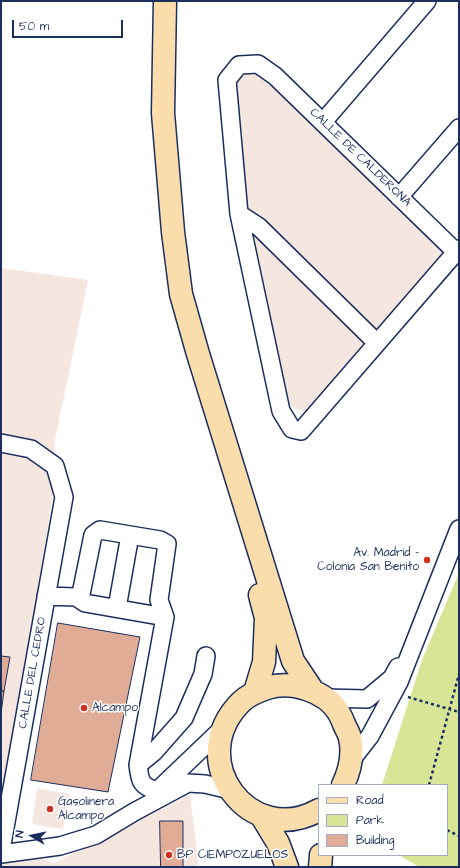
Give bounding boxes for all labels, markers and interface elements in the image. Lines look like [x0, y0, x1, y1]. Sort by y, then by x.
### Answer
scale bar [14, 12, 125, 38]
text: 50 m [19, 18, 49, 35]
street label: CALLE DE CALDERONA [306, 106, 414, 210]
place label: Av. Madrid - Colonia San Benito [317, 546, 419, 574]
marker: Av. Madrid - Colonia San Benito [422, 555, 432, 565]
street label: CALLE DEL CEDRO [16, 616, 50, 730]
place label: Alcampo [92, 701, 138, 715]
marker: Alcampo [79, 703, 89, 713]
legend [318, 784, 448, 856]
text: Road [356, 792, 384, 809]
place label: Gasolinera Alcampo [58, 795, 114, 823]
marker: Gasolinera Alcampo [45, 804, 55, 814]
text: Park [356, 812, 384, 829]
north arrow [12, 816, 52, 856]
text: N [12, 829, 28, 839]
text: Building [356, 832, 394, 849]
place label: BP CIEMPOZUELOS [177, 848, 288, 862]
marker: BP CIEMPOZUELOS [164, 850, 174, 860]

